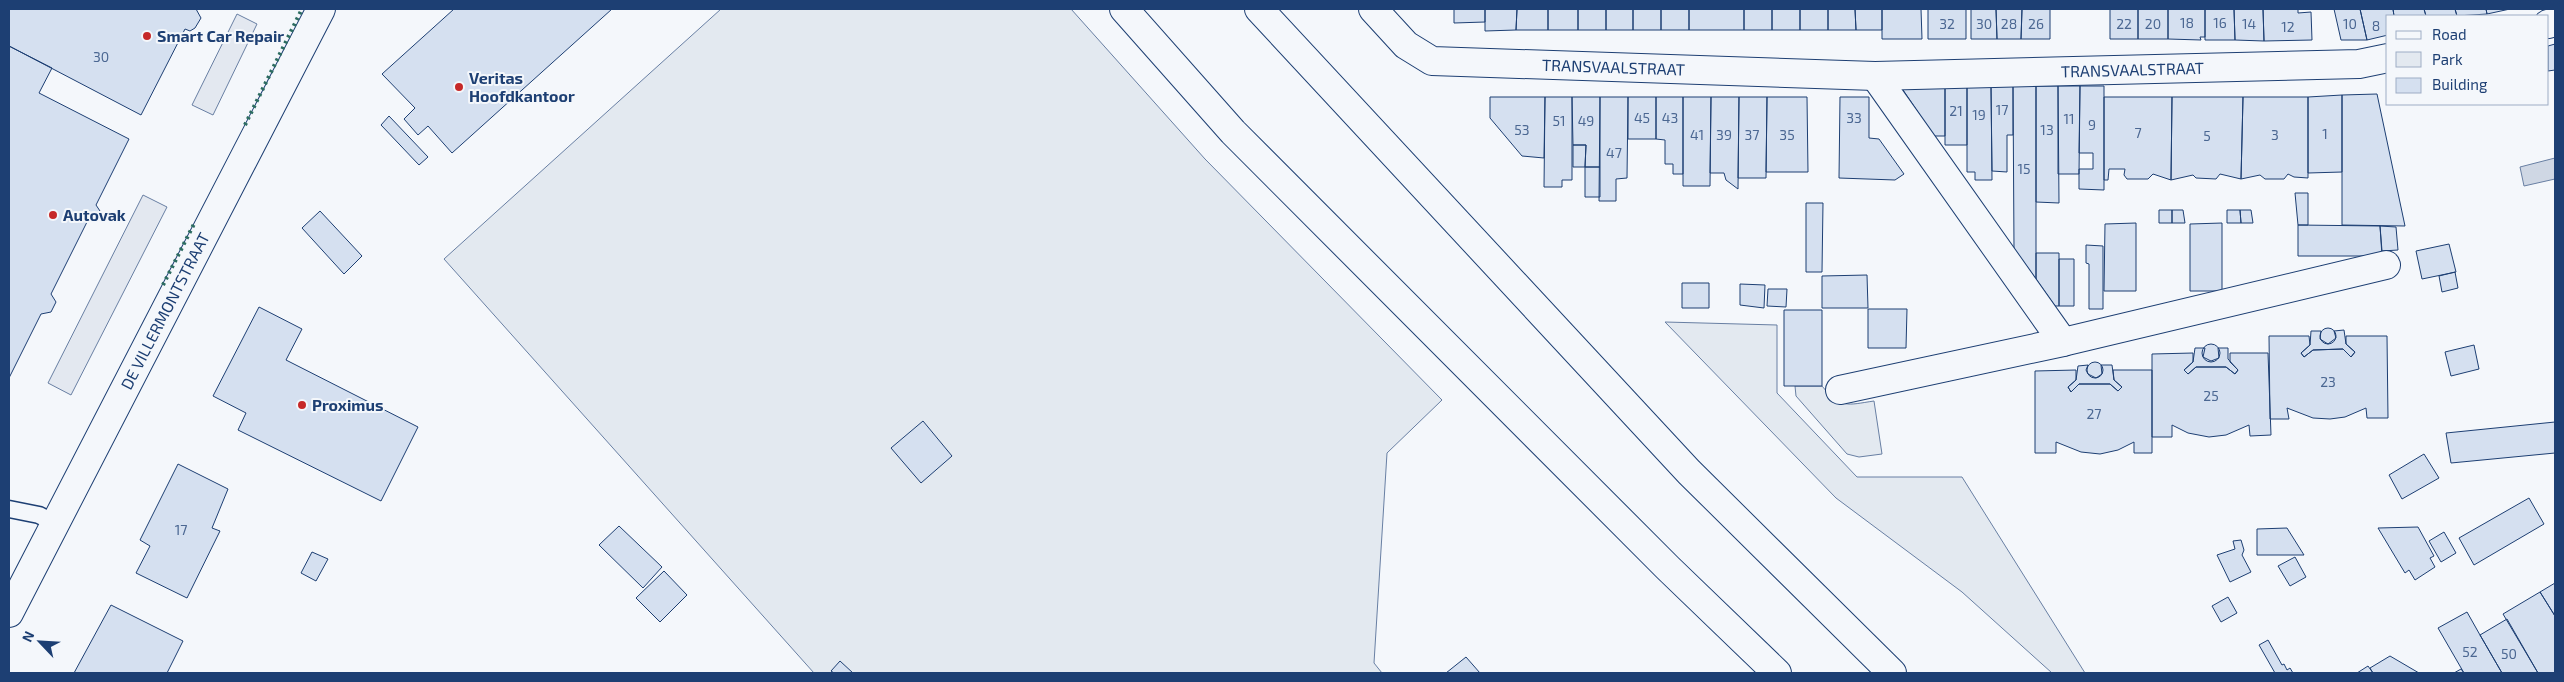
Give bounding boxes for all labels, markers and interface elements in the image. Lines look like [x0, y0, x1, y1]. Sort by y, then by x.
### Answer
house number: 18 [2180, 14, 2194, 31]
house number: 16 [2213, 14, 2227, 31]
house number: 32 [1939, 15, 1955, 32]
house number: 30 [1976, 15, 1992, 32]
house number: 28 [2001, 15, 2017, 32]
house number: 26 [2028, 15, 2044, 32]
house number: 22 [2116, 15, 2132, 32]
house number: 20 [2145, 15, 2161, 32]
house number: 14 [2242, 15, 2256, 32]
house number: 10 [2343, 15, 2357, 32]
legend [2386, 15, 2549, 105]
house number: 8 [2372, 17, 2380, 34]
house number: 12 [2281, 18, 2295, 35]
text: Road [2432, 25, 2467, 43]
place label: Smart Car Repair [157, 26, 284, 45]
marker: Smart Car Repair [141, 30, 153, 42]
house number: 30 [93, 48, 109, 65]
text: Park [2432, 50, 2463, 68]
street label: TRANSVAALSTRAAT [1542, 55, 1685, 79]
street label: TRANSVAALSTRAAT [2060, 58, 2204, 80]
place label: Veritas Hoofdkantoor [469, 68, 575, 105]
text: Building [2432, 75, 2488, 93]
marker: Veritas Hoofdkantoor [453, 81, 465, 93]
house number: 17 [1996, 101, 2008, 118]
house number: 21 [1949, 102, 1963, 119]
house number: 19 [1972, 106, 1986, 123]
house number: 45 [1634, 109, 1650, 126]
house number: 43 [1662, 109, 1678, 126]
house number: 33 [1846, 109, 1862, 126]
house number: 11 [2063, 110, 2075, 127]
house number: 51 [1552, 112, 1566, 129]
house number: 49 [1578, 112, 1594, 129]
house number: 9 [2088, 116, 2096, 133]
house number: 53 [1514, 121, 1530, 138]
house number: 13 [2040, 121, 2054, 138]
house number: 7 [2134, 124, 2142, 141]
house number: 1 [2322, 125, 2328, 142]
house number: 41 [1690, 126, 1704, 143]
house number: 39 [1716, 126, 1732, 143]
house number: 37 [1745, 126, 1759, 143]
house number: 35 [1779, 126, 1795, 143]
house number: 3 [2271, 126, 2279, 143]
house number: 5 [2203, 127, 2211, 144]
house number: 47 [1606, 144, 1622, 161]
house number: 15 [2017, 160, 2031, 177]
place label: Autovak [63, 205, 126, 224]
marker: Autovak [47, 209, 59, 221]
street label: DE VILLERMONTSTRAAT [116, 229, 213, 392]
house number: 23 [2320, 373, 2336, 390]
house number: 25 [2203, 387, 2219, 404]
place label: Proximus [312, 395, 383, 414]
marker: Proximus [296, 399, 308, 411]
house number: 27 [2086, 405, 2102, 422]
house number: 17 [175, 521, 187, 538]
north arrow [15, 617, 65, 667]
text: N [18, 628, 38, 644]
house number: 52 [2462, 643, 2478, 660]
house number: 50 [2501, 645, 2517, 662]

